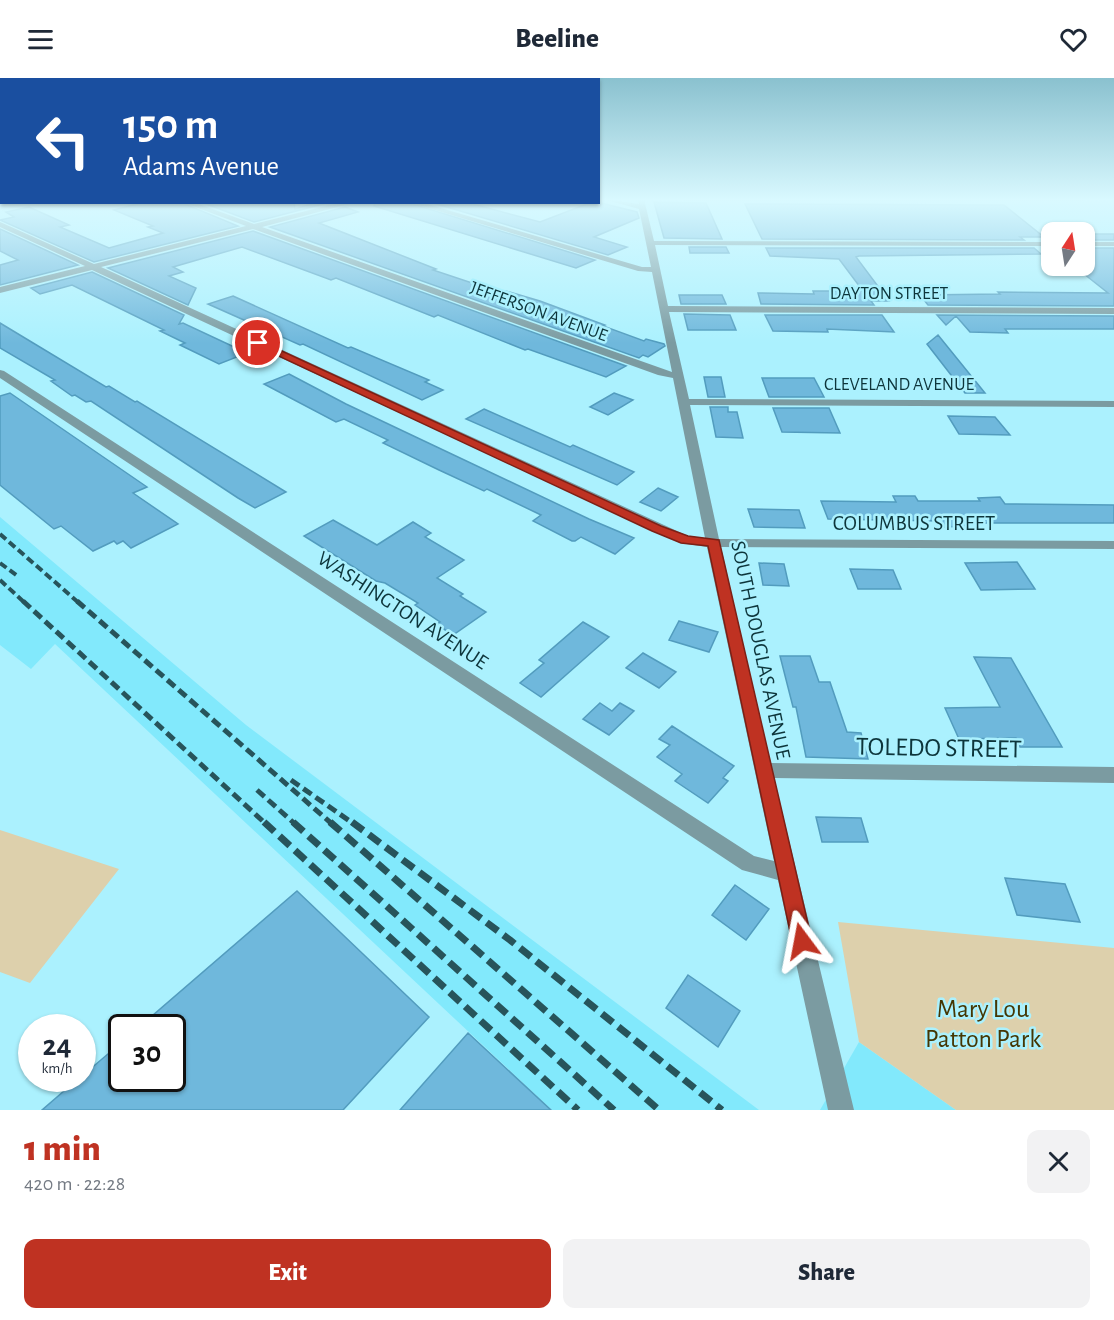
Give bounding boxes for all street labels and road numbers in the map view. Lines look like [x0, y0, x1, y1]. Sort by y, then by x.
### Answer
street label: JEFFERSON AVENUE [468, 279, 610, 345]
street label: DAYTON STREET [830, 285, 948, 303]
street label: CLEVELAND AVENUE [824, 376, 974, 394]
street label: COLUMBUS STREET [833, 513, 995, 534]
street label: SOUTH DOUGLAS AVENUE [727, 539, 794, 761]
street label: WASHINGTON AVENUE [314, 547, 492, 673]
street label: TOLEDO STREET [856, 734, 1022, 762]

